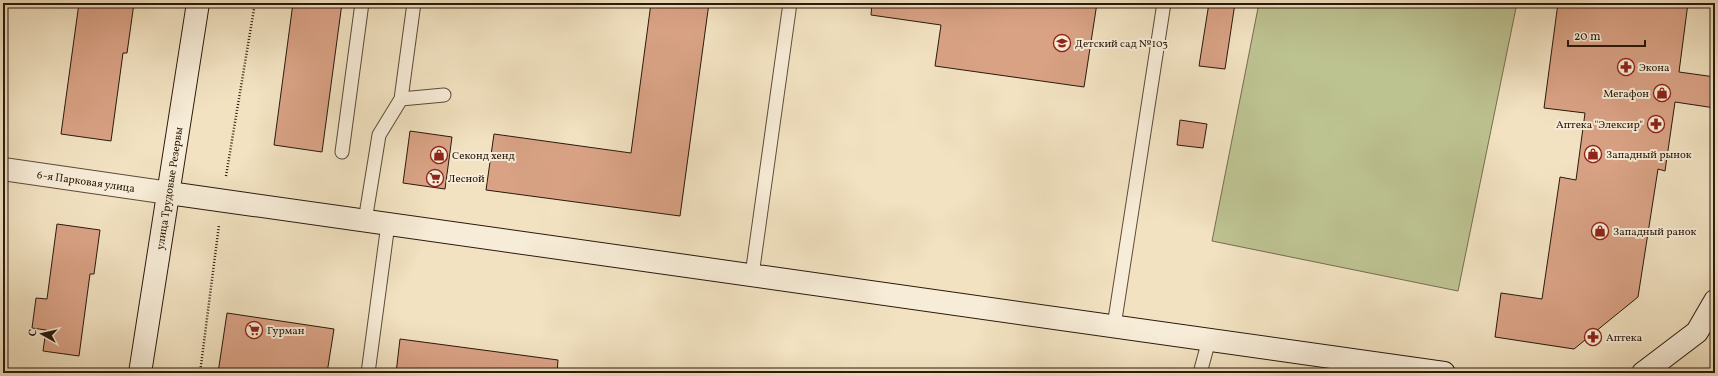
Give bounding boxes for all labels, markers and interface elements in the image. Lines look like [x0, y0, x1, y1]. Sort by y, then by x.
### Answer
scale bar [1568, 22, 1645, 48]
text: 20 m [1574, 29, 1601, 45]
school or university icon: Детский сад №103 [1052, 33, 1072, 53]
place label: Детский сад №103 [1075, 37, 1168, 52]
pharmacy icon: Экона [1616, 57, 1636, 77]
place label: Экона [1639, 61, 1670, 76]
shop icon: Мегафон [1652, 83, 1672, 103]
place label: Мегафон [1603, 87, 1649, 102]
pharmacy icon: Аптека "Элексир" [1646, 114, 1666, 134]
place label: Аптека "Элексир" [1556, 118, 1643, 133]
street label: улица Трудовые Резервы [153, 126, 188, 251]
shop icon: Западный рынок [1583, 144, 1603, 164]
shop icon: Секонд хенд [429, 145, 449, 165]
place label: Западный рынок [1606, 148, 1692, 163]
place label: Секонд хенд [452, 149, 515, 164]
street label: 6-я Парковая улица [36, 168, 136, 197]
supermarket icon: Лесной [425, 168, 445, 188]
place label: Лесной [448, 172, 485, 187]
shop icon: Западный ранок [1590, 221, 1610, 241]
place label: Западный ранок [1613, 225, 1697, 240]
north arrow [22, 314, 62, 354]
supermarket icon: Гурман [244, 320, 264, 340]
place label: Гурман [267, 324, 305, 339]
pharmacy icon: Аптека [1583, 327, 1603, 347]
text: С [26, 328, 42, 337]
place label: Аптека [1606, 331, 1643, 346]

